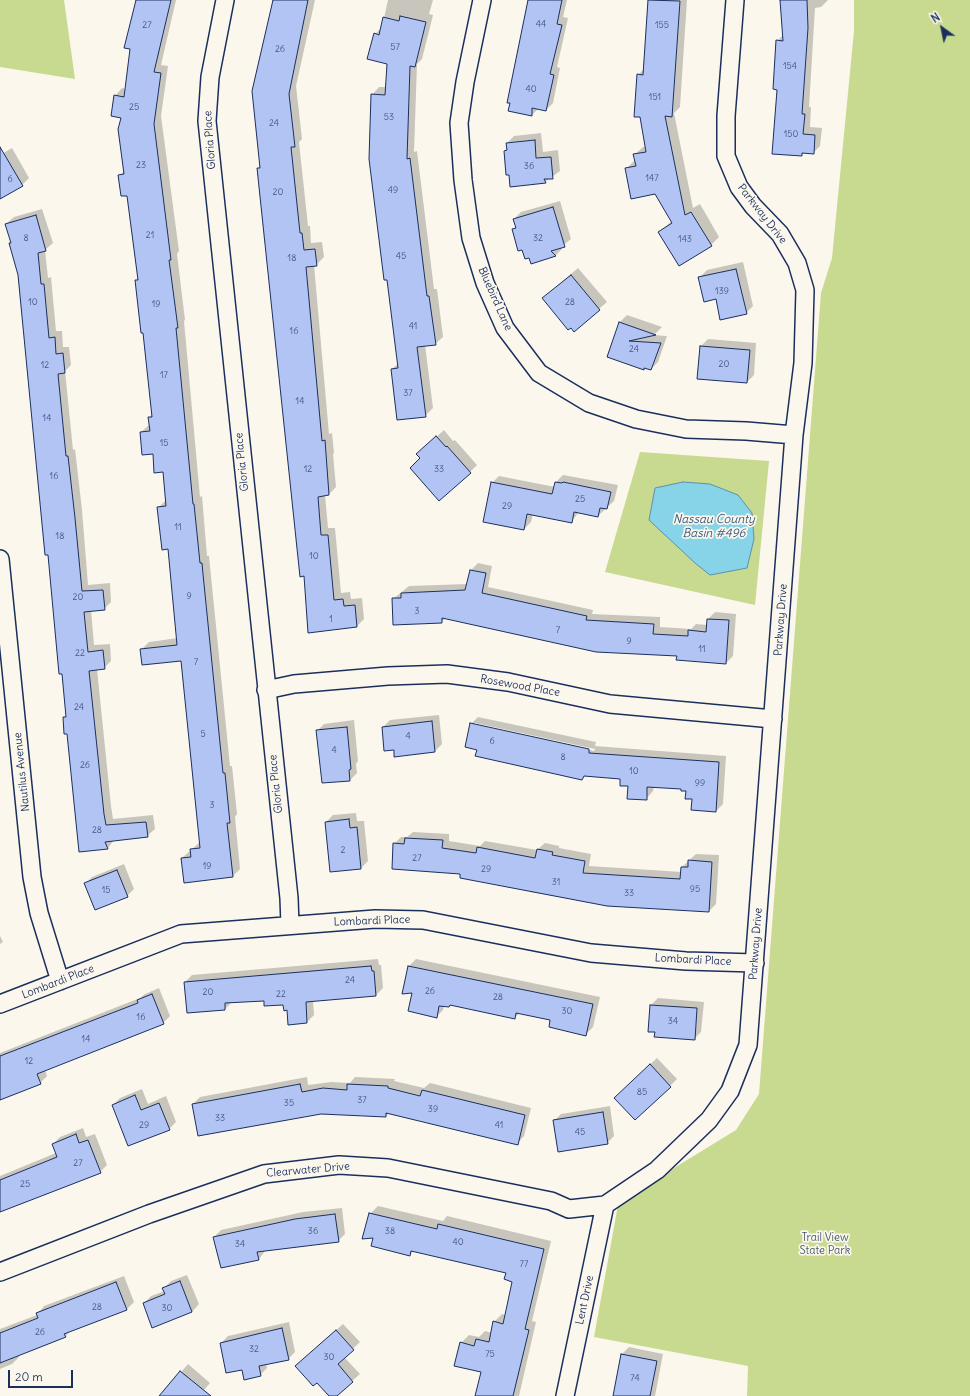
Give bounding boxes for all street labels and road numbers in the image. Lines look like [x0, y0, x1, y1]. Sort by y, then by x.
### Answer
street label: Gloria Place [201, 110, 219, 170]
street label: Parkway Drive [734, 181, 790, 247]
street label: Bluebird Lane [475, 265, 515, 333]
street label: Gloria Place [232, 432, 252, 492]
street label: Parkway Drive [772, 583, 790, 657]
street label: Rosewood Place [479, 672, 561, 700]
street label: Nautilus Avenue [11, 732, 33, 812]
street label: Gloria Place [266, 754, 286, 814]
street label: Parkway Drive [747, 907, 765, 981]
street label: Lombardi Place [334, 913, 410, 929]
street label: Lombardi Place [654, 951, 732, 969]
street label: Lombardi Place [20, 962, 96, 1002]
street label: Clearwater Drive [266, 1160, 350, 1180]
street label: Lent Drive [573, 1274, 597, 1326]

